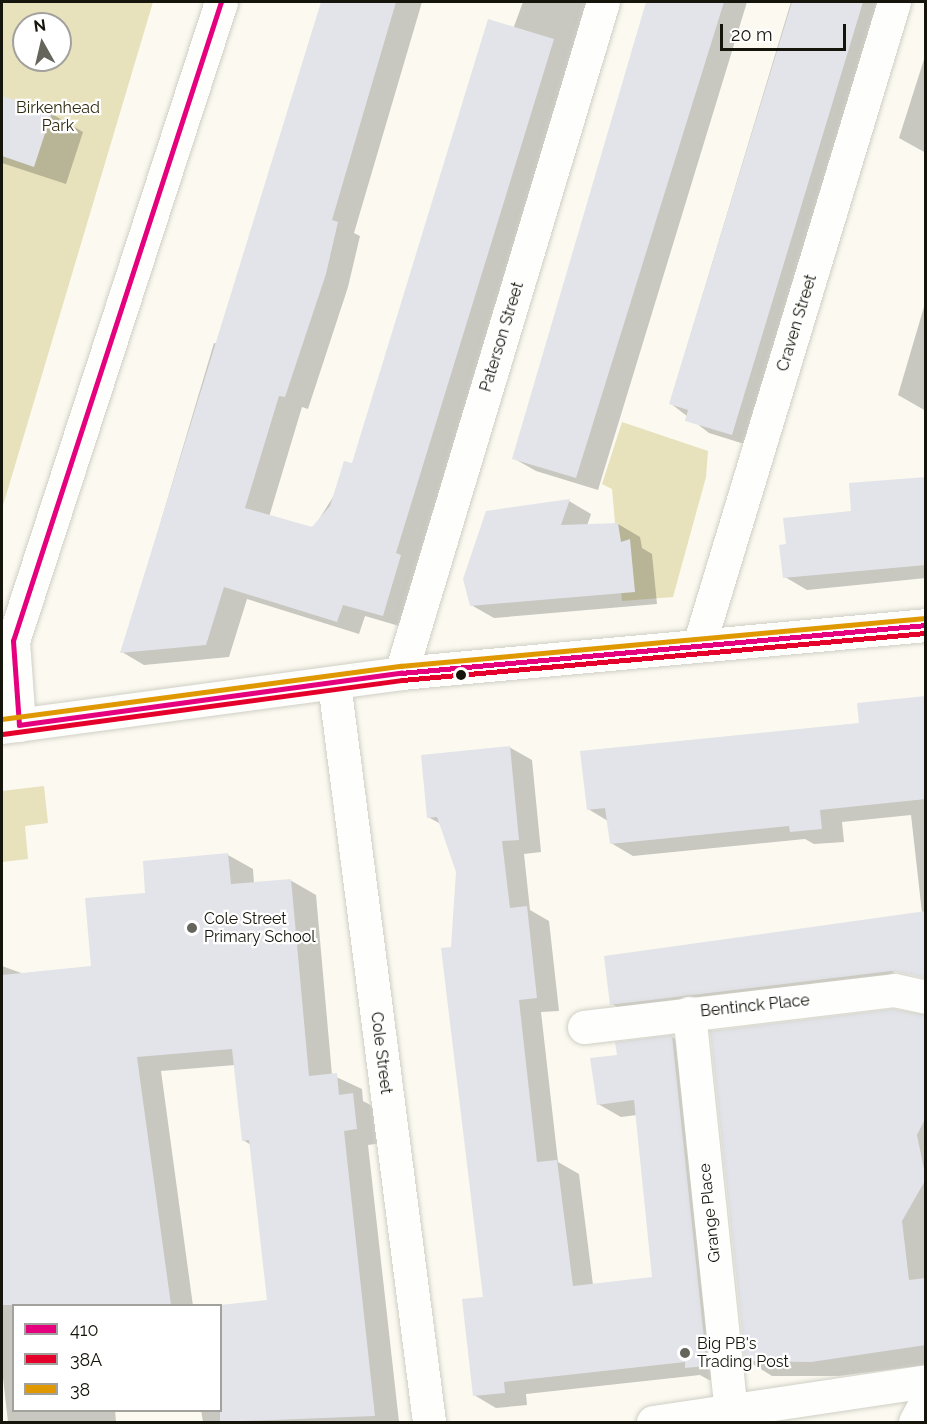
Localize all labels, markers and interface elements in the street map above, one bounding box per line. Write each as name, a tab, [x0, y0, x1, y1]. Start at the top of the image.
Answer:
north arrow	[12, 12, 72, 72]
scale bar	[723, 12, 849, 50]
text: N	[32, 15, 47, 36]
text: 20 m	[731, 24, 773, 45]
park label: Birkenhead Park	[16, 98, 100, 136]
street label: Craven Street	[773, 272, 821, 374]
street label: Paterson Street	[476, 280, 528, 394]
unlabelled marker	[455, 669, 467, 681]
place label: Cole Street Primary School	[204, 909, 316, 947]
marker: Cole Street Primary School	[185, 921, 199, 935]
street label: Bentinck Place	[699, 991, 811, 1021]
street label: Cole Street	[366, 1011, 396, 1095]
street label: Grange Place	[695, 1162, 725, 1264]
legend	[12, 1304, 222, 1412]
text: 410	[70, 1319, 99, 1340]
place label: Big PB's Trading Post	[697, 1334, 789, 1372]
marker: Big PB's Trading Post	[678, 1346, 692, 1360]
text: 38A	[70, 1349, 102, 1370]
text: 38	[70, 1379, 90, 1400]

